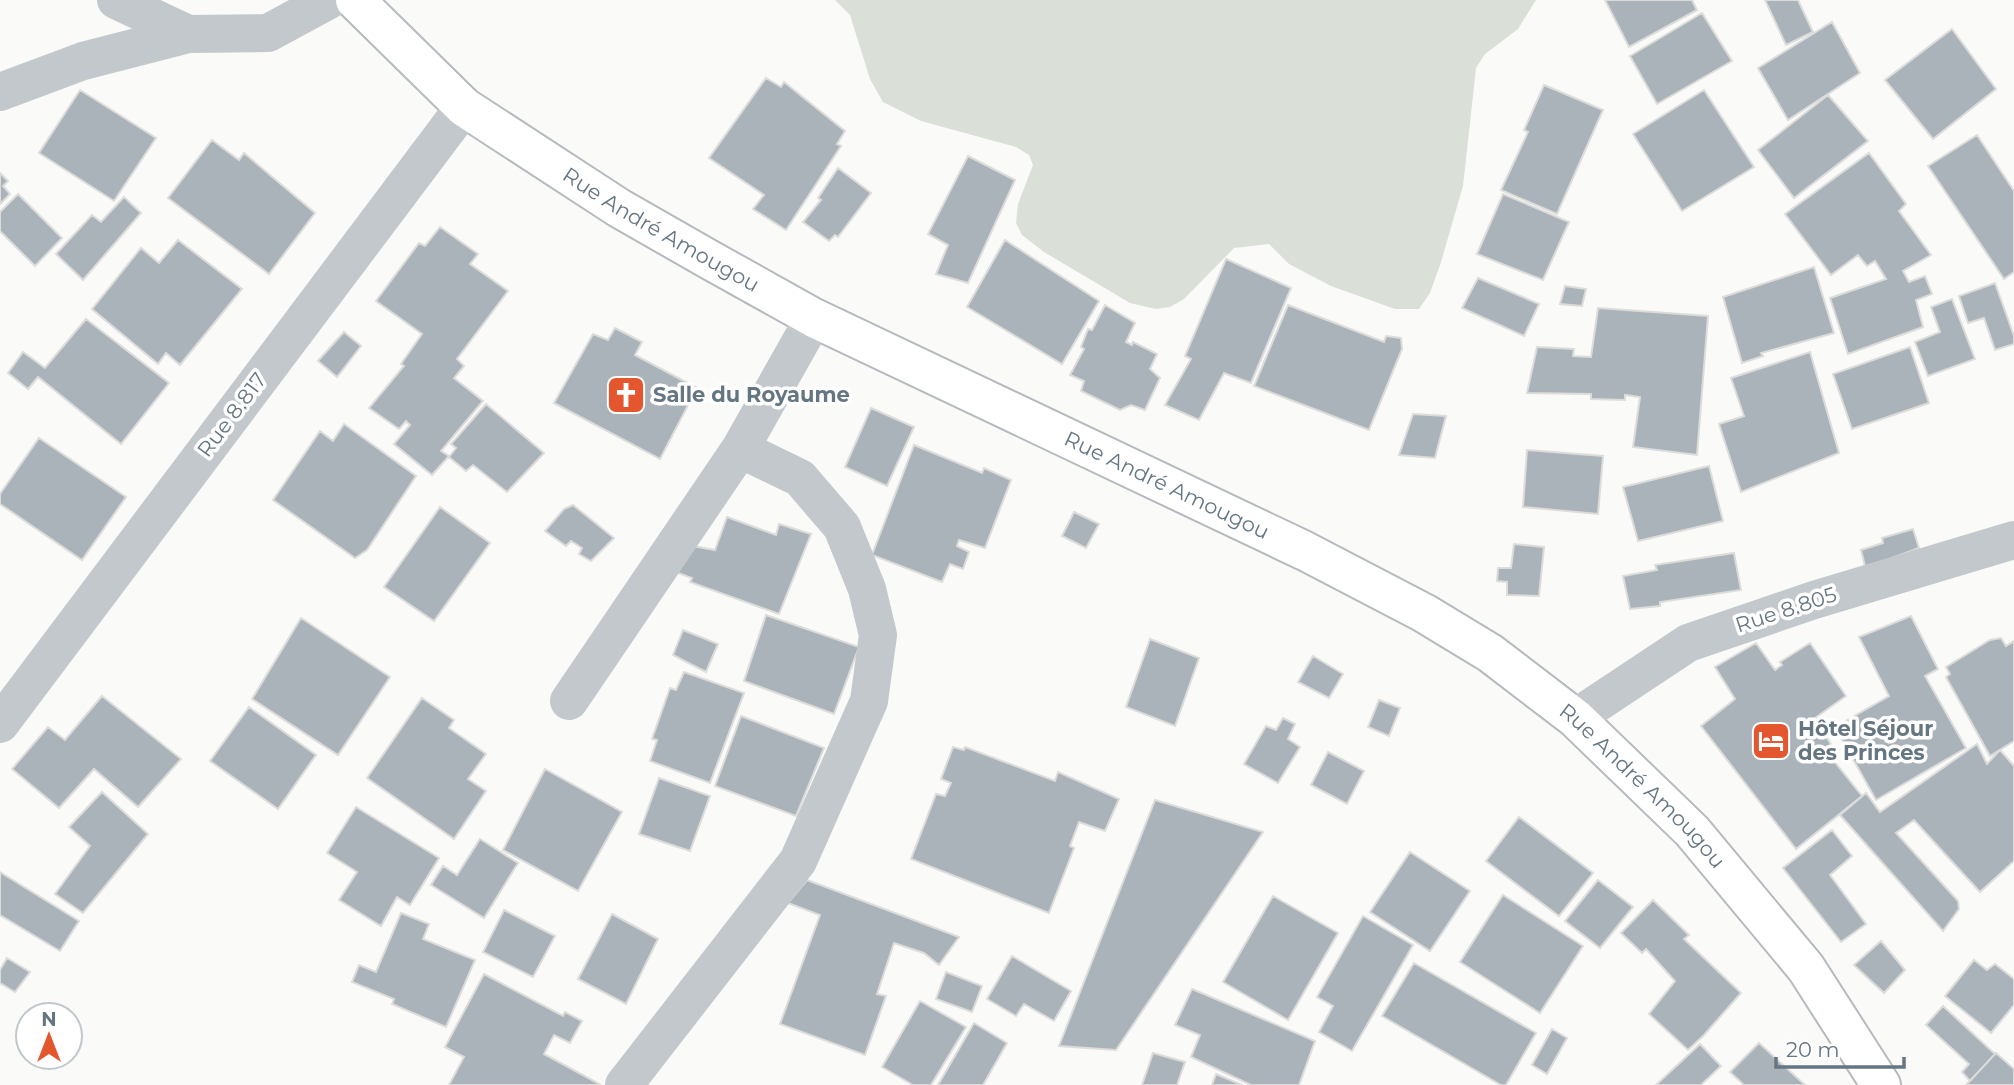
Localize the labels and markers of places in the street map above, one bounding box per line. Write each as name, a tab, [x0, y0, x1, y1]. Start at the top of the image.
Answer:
church icon: Salle du Royaume	[605, 374, 647, 416]
place label: Salle du Royaume	[653, 382, 850, 407]
place label: Hôtel Séjour des Princes	[1798, 716, 1933, 765]
hotel icon: Hôtel Séjour des Princes	[1750, 720, 1792, 762]

